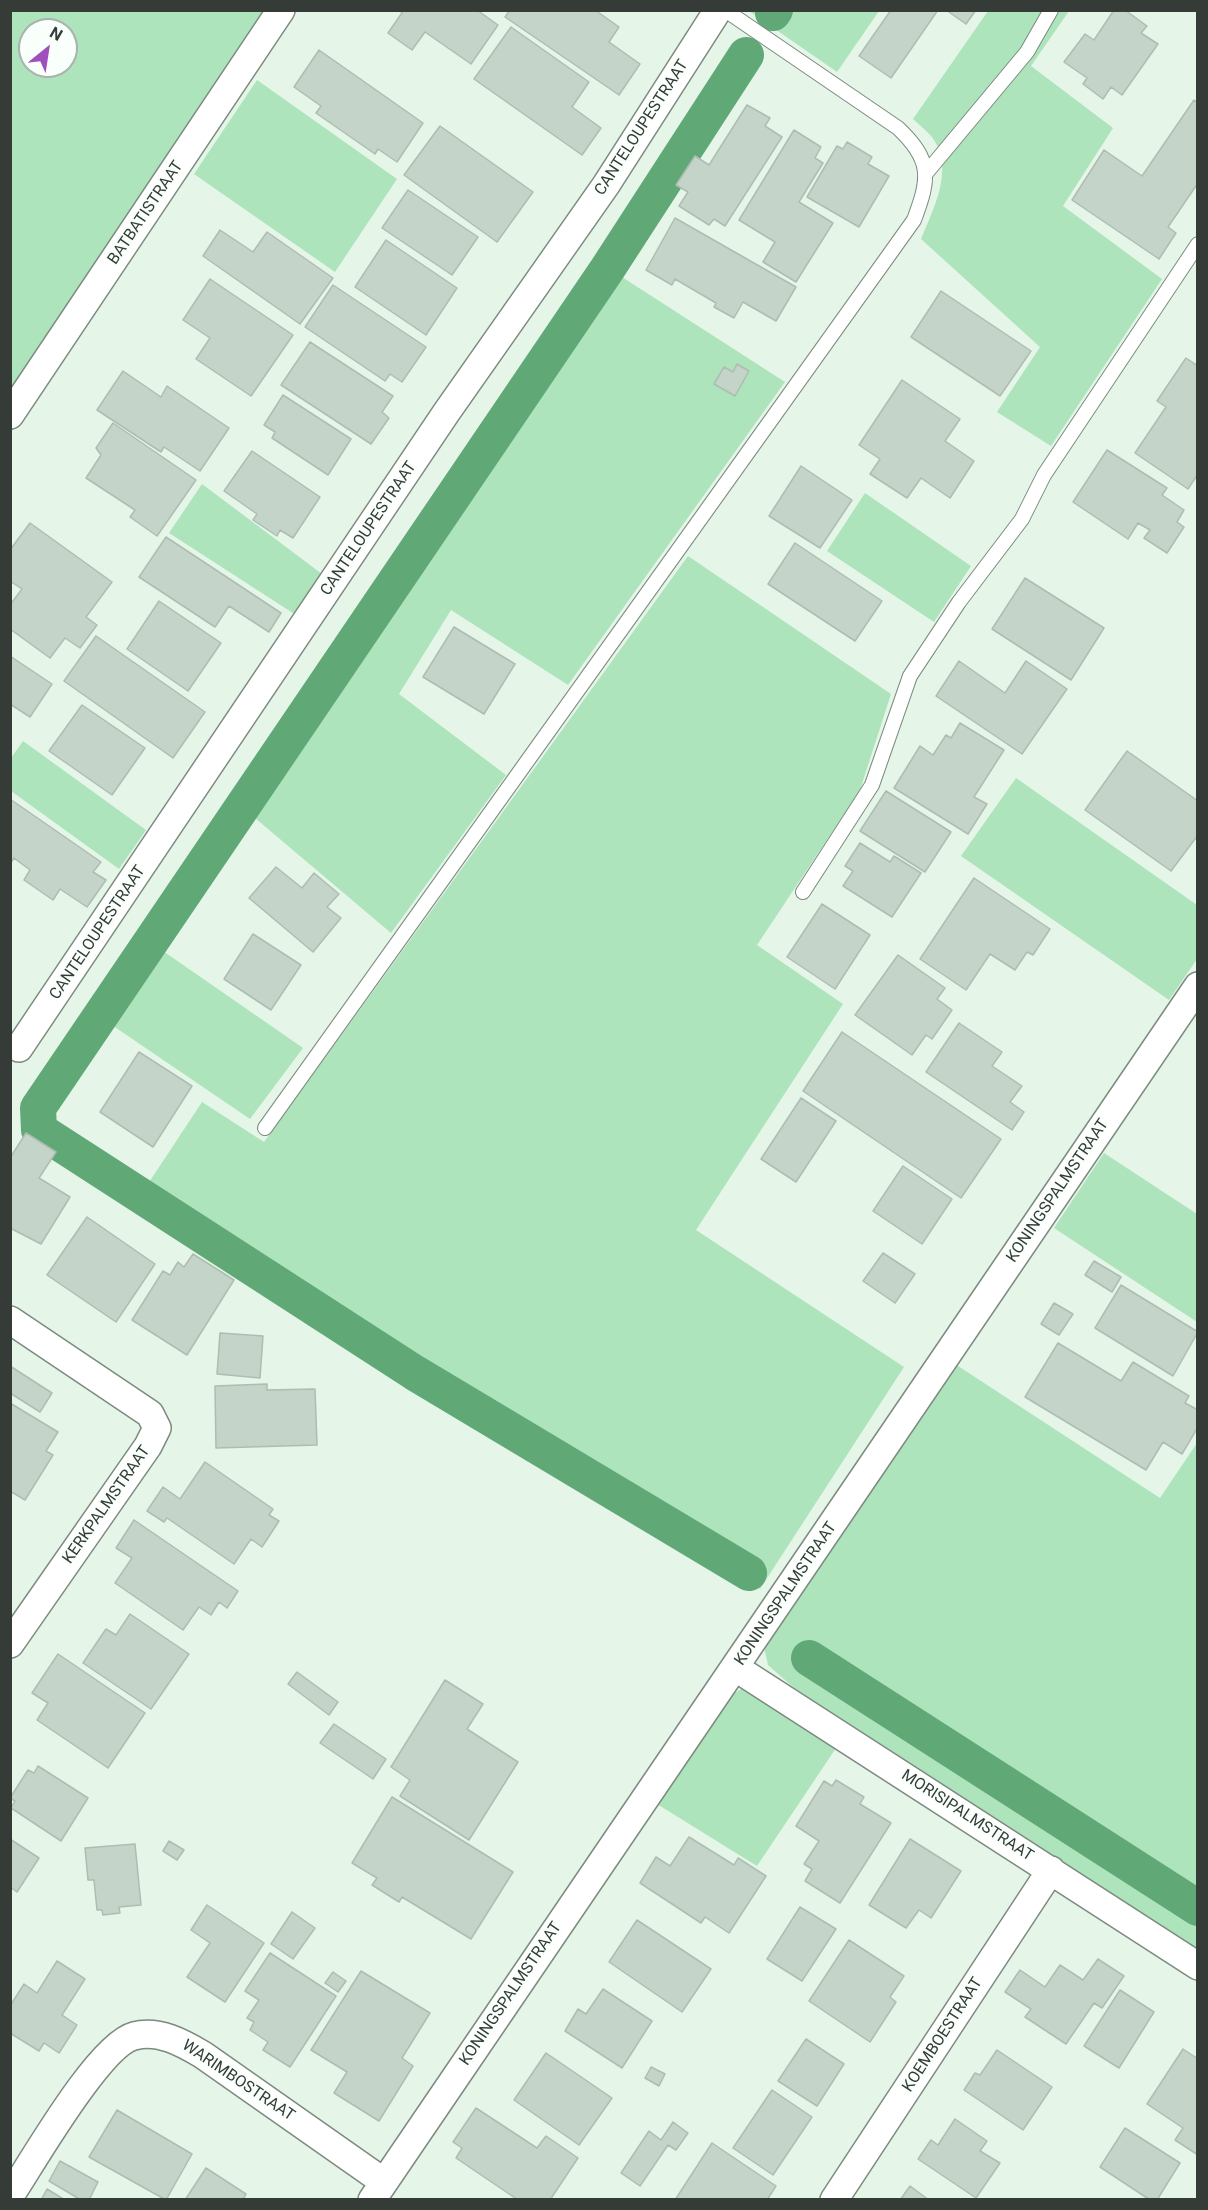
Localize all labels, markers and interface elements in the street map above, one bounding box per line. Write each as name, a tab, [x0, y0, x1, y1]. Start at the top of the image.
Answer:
north arrow	[18, 18, 78, 78]
text: N	[47, 23, 66, 45]
street label: CANTELOUPESTRAAT	[591, 57, 693, 199]
street label: BATBATISTRAAT	[104, 158, 188, 268]
street label: CANTELOUPESTRAAT	[317, 458, 421, 600]
street label: CANTELOUPESTRAAT	[46, 862, 150, 1004]
street label: KONINGSPALMSTRAAT	[1003, 1116, 1113, 1266]
street label: KERKPALMSTRAAT	[59, 1442, 155, 1568]
street label: KONINGSPALMSTRAAT	[731, 1519, 841, 1669]
street label: MORISIPALMSTRAAT	[897, 1766, 1037, 1866]
street label: KONINGSPALMSTRAAT	[456, 1919, 566, 2069]
street label: KOEMBOESTRAAT	[899, 1974, 987, 2096]
street label: WARIMBOSTRAAT	[178, 2036, 298, 2126]

